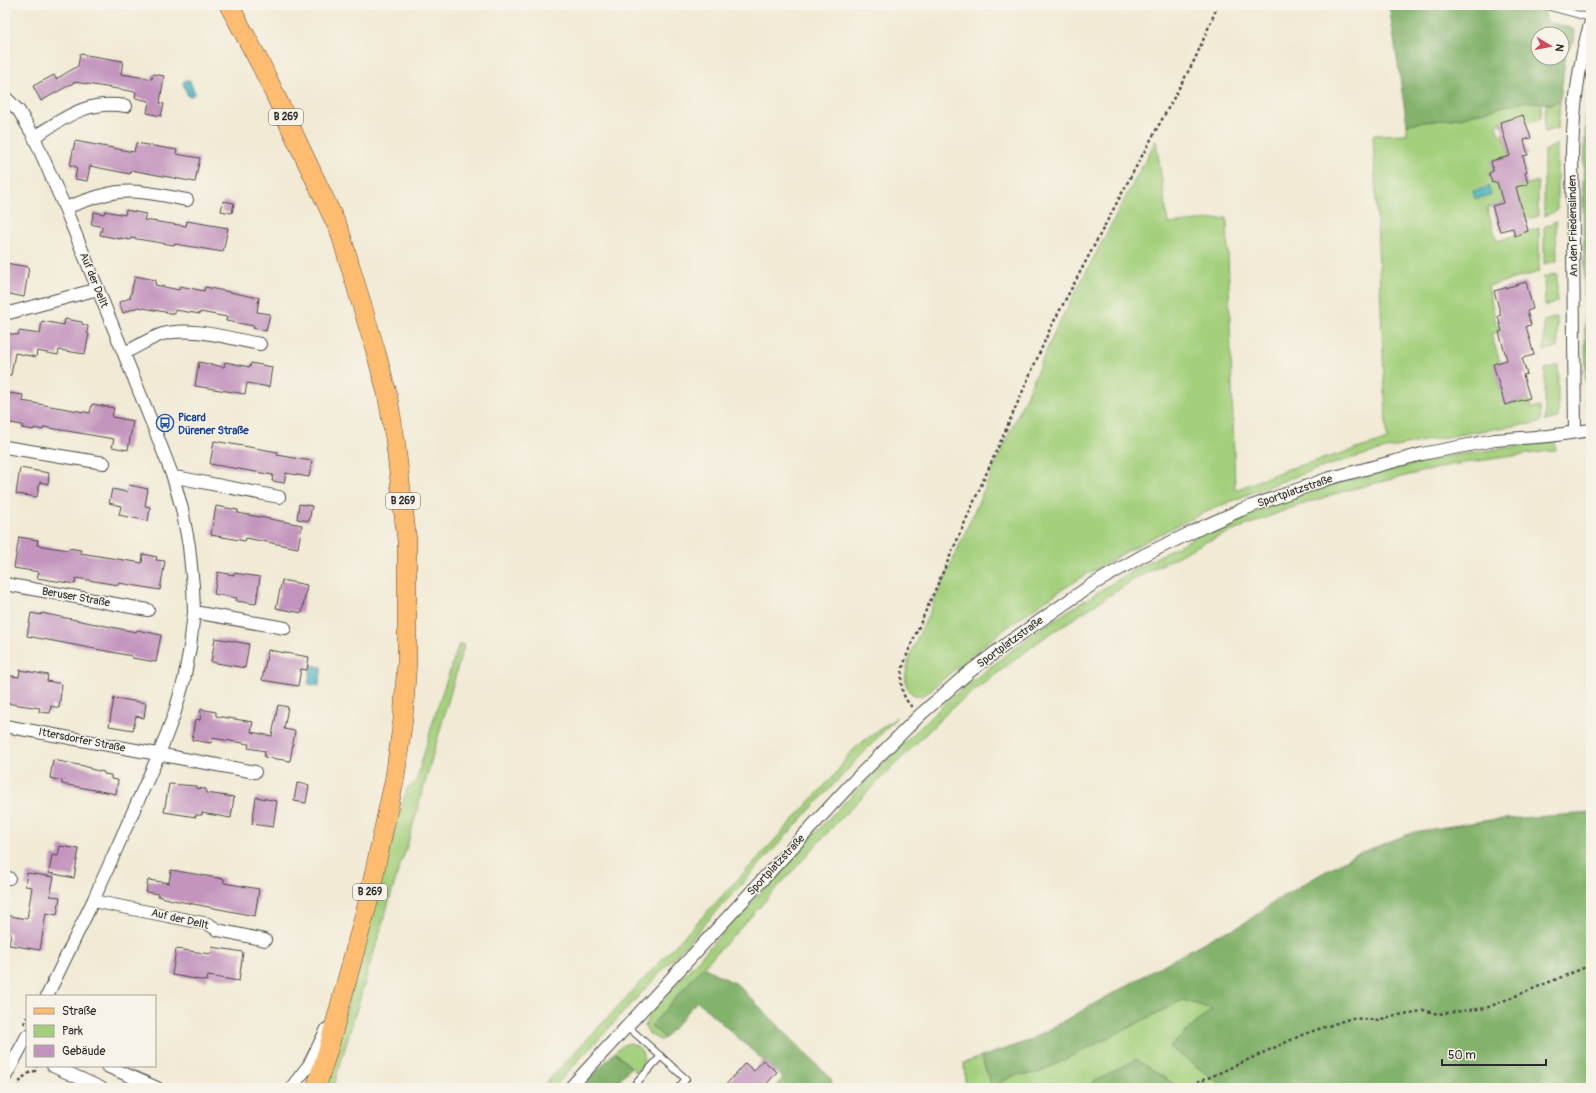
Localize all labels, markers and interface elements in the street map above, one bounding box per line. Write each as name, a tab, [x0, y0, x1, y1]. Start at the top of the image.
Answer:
north arrow	[1530, 26, 1570, 66]
text: N	[1552, 43, 1566, 53]
road number: B 269	[269, 109, 303, 125]
street label: An den Friedenslinden	[1566, 175, 1580, 277]
street label: Auf der Dellt	[77, 251, 111, 310]
place label: Picard Dürener Straße	[178, 411, 249, 437]
bus stop icon: Picard Dürener Straße	[155, 413, 175, 433]
street label: Sportplatzstraße	[1256, 472, 1335, 510]
road number: B 269	[386, 493, 420, 509]
street label: Beruser Straße	[41, 585, 112, 609]
street label: Sportplatzstraße	[974, 613, 1046, 670]
street label: Ittersdorfer Straße	[38, 725, 127, 755]
street label: Sportplatzstraße	[744, 831, 808, 898]
road number: B 269	[353, 884, 387, 900]
street label: Auf der Dellt	[150, 906, 210, 932]
legend	[26, 995, 156, 1067]
text: Straße	[62, 1004, 96, 1019]
text: Park	[62, 1024, 83, 1039]
scale bar	[1442, 1041, 1546, 1067]
text: Gebäude	[62, 1044, 106, 1059]
text: 50 m	[1448, 1048, 1476, 1063]

